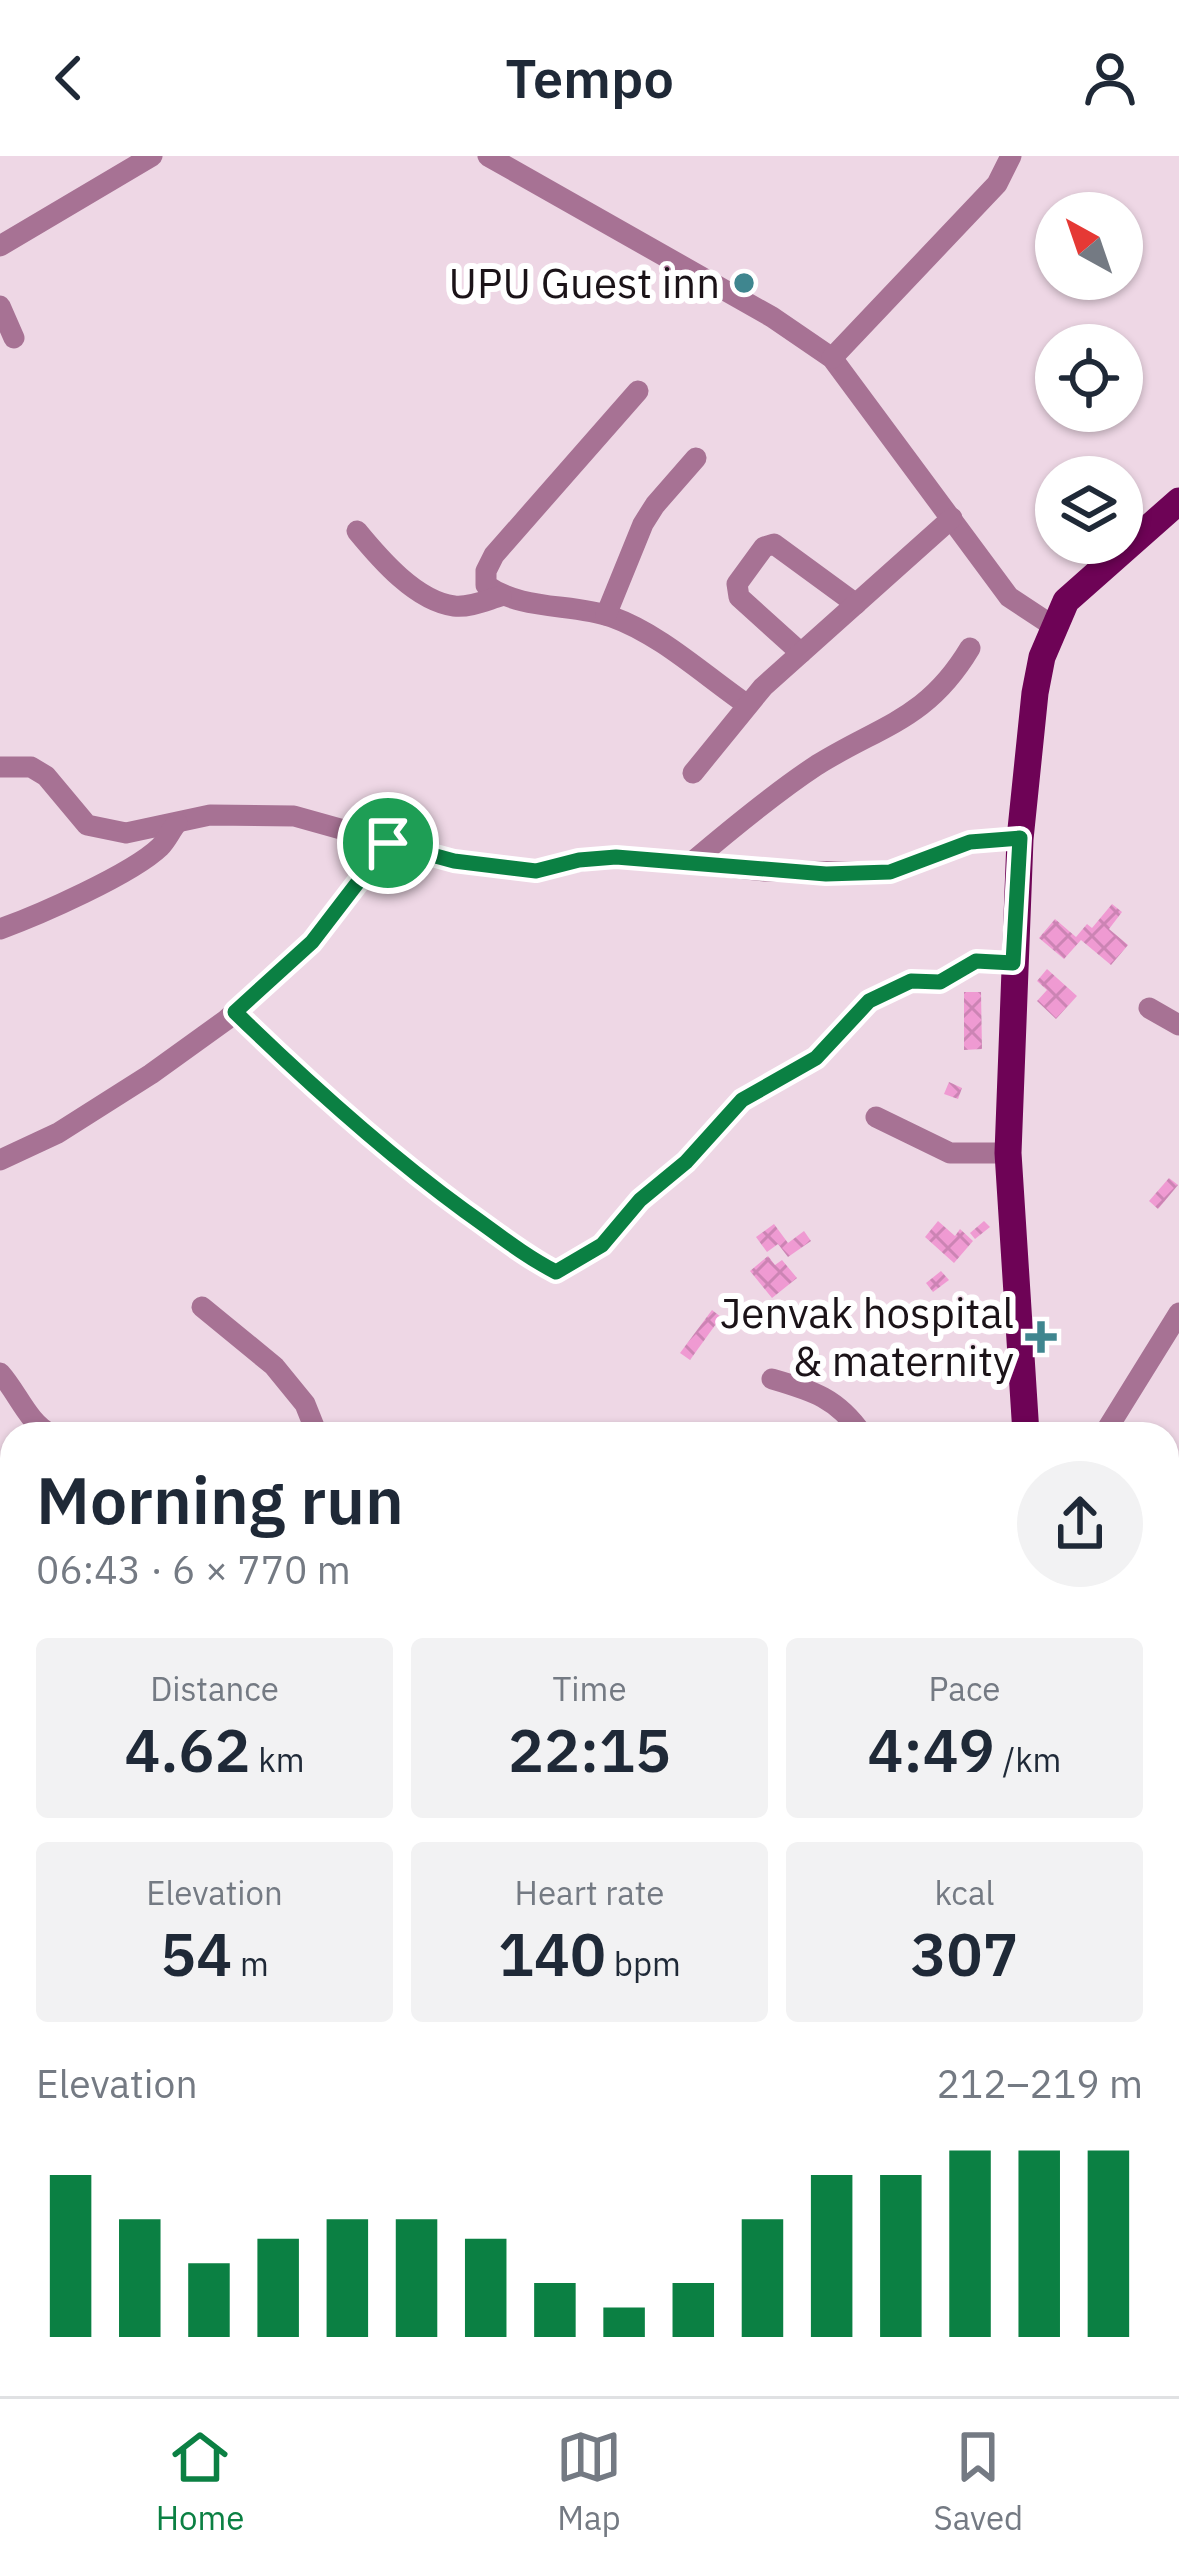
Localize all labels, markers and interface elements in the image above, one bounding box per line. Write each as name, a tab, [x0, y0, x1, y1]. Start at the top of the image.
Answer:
text: Tempo	[505, 43, 674, 113]
icon: back	[36, 45, 102, 111]
icon: person	[1077, 45, 1143, 111]
north arrow	[1035, 192, 1143, 300]
map controls	[1035, 192, 1143, 564]
place label: UPU Guest inn	[449, 255, 720, 310]
marker: UPU Guest inn	[731, 270, 757, 296]
button: locate	[1035, 324, 1143, 432]
button: layers	[1035, 456, 1143, 564]
pin	[337, 792, 439, 894]
icon: arrive	[355, 810, 421, 876]
place label: Jenvak hospital & maternity	[720, 1285, 1014, 1388]
marker: Jenvak hospital & maternity	[1025, 1321, 1057, 1353]
text: Morning run	[36, 1456, 404, 1542]
button: share	[1017, 1461, 1143, 1587]
text: 06:43 · 6 × 770 m	[36, 1544, 351, 1595]
text: Distance	[150, 1667, 279, 1710]
text: Time	[552, 1667, 627, 1710]
text: Pace	[929, 1667, 1000, 1710]
text: 4.62	[125, 1710, 250, 1789]
text: 22:15	[508, 1710, 671, 1789]
text: 4:49	[868, 1710, 995, 1789]
text: km	[250, 1738, 304, 1781]
text: /km	[995, 1738, 1061, 1781]
text: Elevation	[146, 1871, 283, 1914]
text: Heart rate	[515, 1871, 664, 1914]
text: kcal	[934, 1871, 995, 1914]
text: 54	[160, 1914, 232, 1993]
text: 140	[498, 1914, 606, 1993]
text: 307	[911, 1914, 1019, 1993]
text: m	[232, 1942, 269, 1985]
text: bpm	[606, 1942, 681, 1985]
text: Elevation	[36, 2058, 198, 2109]
text: 212–219 m	[936, 2058, 1143, 2109]
tab: Home	[156, 2424, 244, 2539]
tab: Map	[556, 2424, 622, 2539]
tab: Saved	[933, 2424, 1023, 2539]

